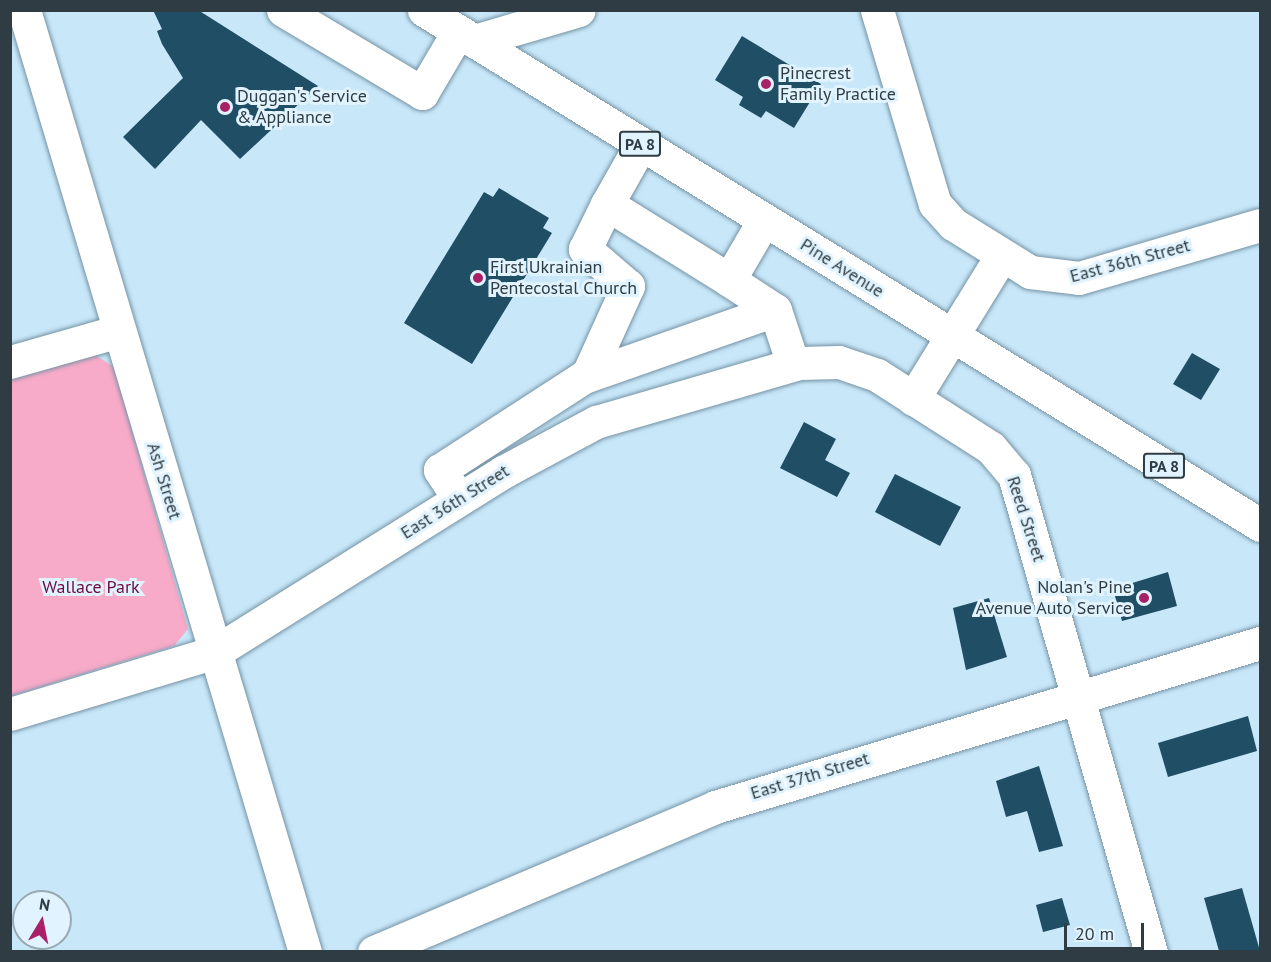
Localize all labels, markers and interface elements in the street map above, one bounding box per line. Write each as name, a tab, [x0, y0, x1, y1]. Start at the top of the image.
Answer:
place label: Pinecrest Family Practice	[780, 63, 896, 106]
marker: Pinecrest Family Practice	[757, 75, 775, 93]
place label: Duggan's Service & Appliance	[237, 86, 367, 128]
marker: Duggan's Service & Appliance	[218, 100, 232, 114]
road number: PA 8	[618, 131, 662, 157]
street label: Pine Avenue	[796, 234, 888, 302]
street label: East 36th Street	[1068, 235, 1192, 287]
place label: First Ukrainian Pentecostal Church	[490, 257, 637, 300]
marker: First Ukrainian Pentecostal Church	[471, 271, 485, 285]
street label: Ash Street	[142, 440, 186, 522]
road number: PA 8	[1142, 453, 1186, 479]
street label: East 36th Street	[397, 460, 513, 544]
street label: Reed Street	[1002, 474, 1050, 564]
park label: Wallace Park	[42, 576, 140, 598]
place label: Nolan's Pine Avenue Auto Service	[975, 577, 1132, 620]
marker: Nolan's Pine Avenue Auto Service	[1137, 591, 1151, 605]
street label: East 37th Street	[748, 748, 872, 804]
north arrow	[12, 890, 72, 950]
text: N	[38, 893, 52, 915]
scale bar	[1067, 911, 1146, 949]
text: 20 m	[1075, 922, 1114, 945]

